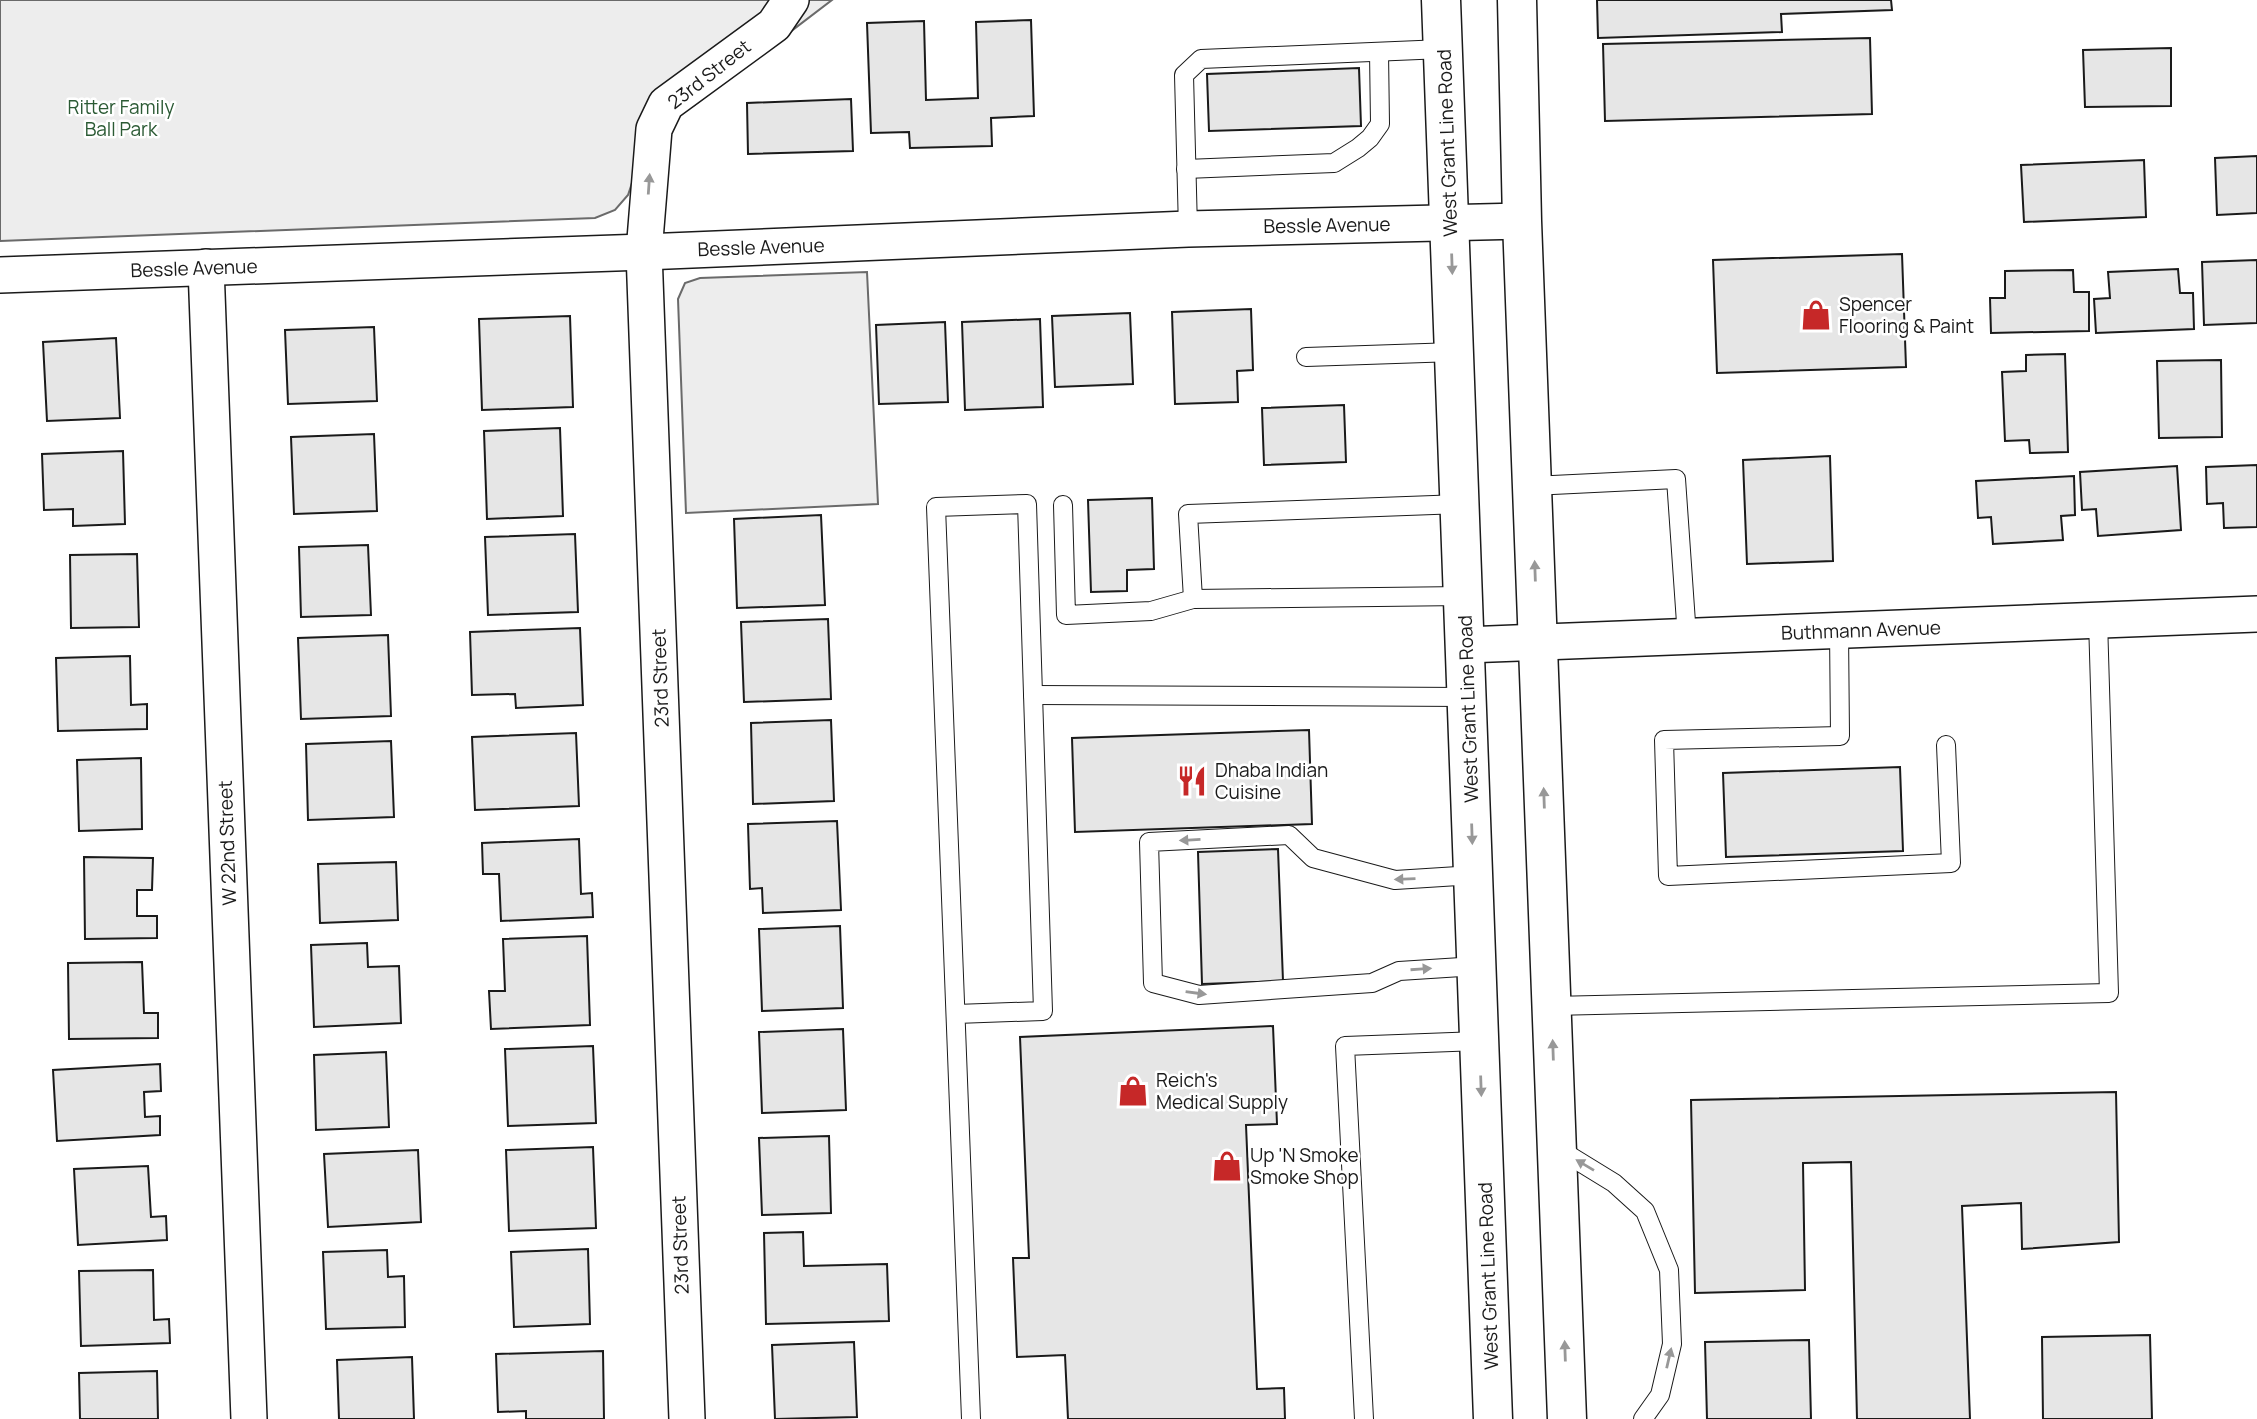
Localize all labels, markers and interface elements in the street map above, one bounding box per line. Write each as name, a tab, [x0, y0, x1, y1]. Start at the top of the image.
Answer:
street label: 23rd Street	[662, 33, 756, 115]
street label: West Grant Line Road	[1431, 49, 1463, 237]
park label: Ritter Family Ball Park	[67, 94, 175, 142]
one-way arrow	[644, 173, 655, 195]
street label: Bessle Avenue	[1263, 211, 1391, 239]
street label: Bessle Avenue	[697, 232, 825, 262]
street label: Bessle Avenue	[130, 253, 258, 283]
one-way arrow	[1446, 253, 1458, 275]
place label: Spencer Flooring & Paint	[1839, 291, 1974, 339]
shop icon: Spencer Flooring & Paint	[1799, 298, 1833, 332]
one-way arrow	[1530, 560, 1541, 582]
street label: Buthmann Avenue	[1781, 614, 1941, 646]
street label: West Grant Line Road	[1452, 615, 1484, 803]
street label: 23rd Street	[645, 628, 675, 728]
place label: Dhaba Indian Cuisine	[1215, 757, 1328, 805]
restaurant icon: Dhaba Indian Cuisine	[1175, 764, 1209, 798]
street label: W 22nd Street	[212, 780, 242, 906]
one-way arrow	[1538, 787, 1550, 809]
one-way arrow	[1467, 823, 1478, 845]
one-way arrow	[1179, 834, 1201, 845]
one-way arrow	[1394, 873, 1416, 884]
one-way arrow	[1410, 964, 1432, 975]
one-way arrow	[1185, 987, 1207, 998]
one-way arrow	[1548, 1039, 1559, 1061]
place label: Reich's Medical Supply	[1156, 1067, 1288, 1115]
shop icon: Reich's Medical Supply	[1116, 1074, 1150, 1108]
one-way arrow	[1475, 1075, 1486, 1097]
place label: Up 'N Smoke Smoke Shop	[1250, 1142, 1359, 1190]
shop icon: Up 'N Smoke Smoke Shop	[1210, 1149, 1244, 1183]
one-way arrow	[1576, 1159, 1595, 1172]
street label: West Grant Line Road	[1472, 1182, 1504, 1370]
street label: 23rd Street	[665, 1195, 695, 1295]
one-way arrow	[1559, 1340, 1570, 1362]
one-way arrow	[1664, 1346, 1675, 1368]

